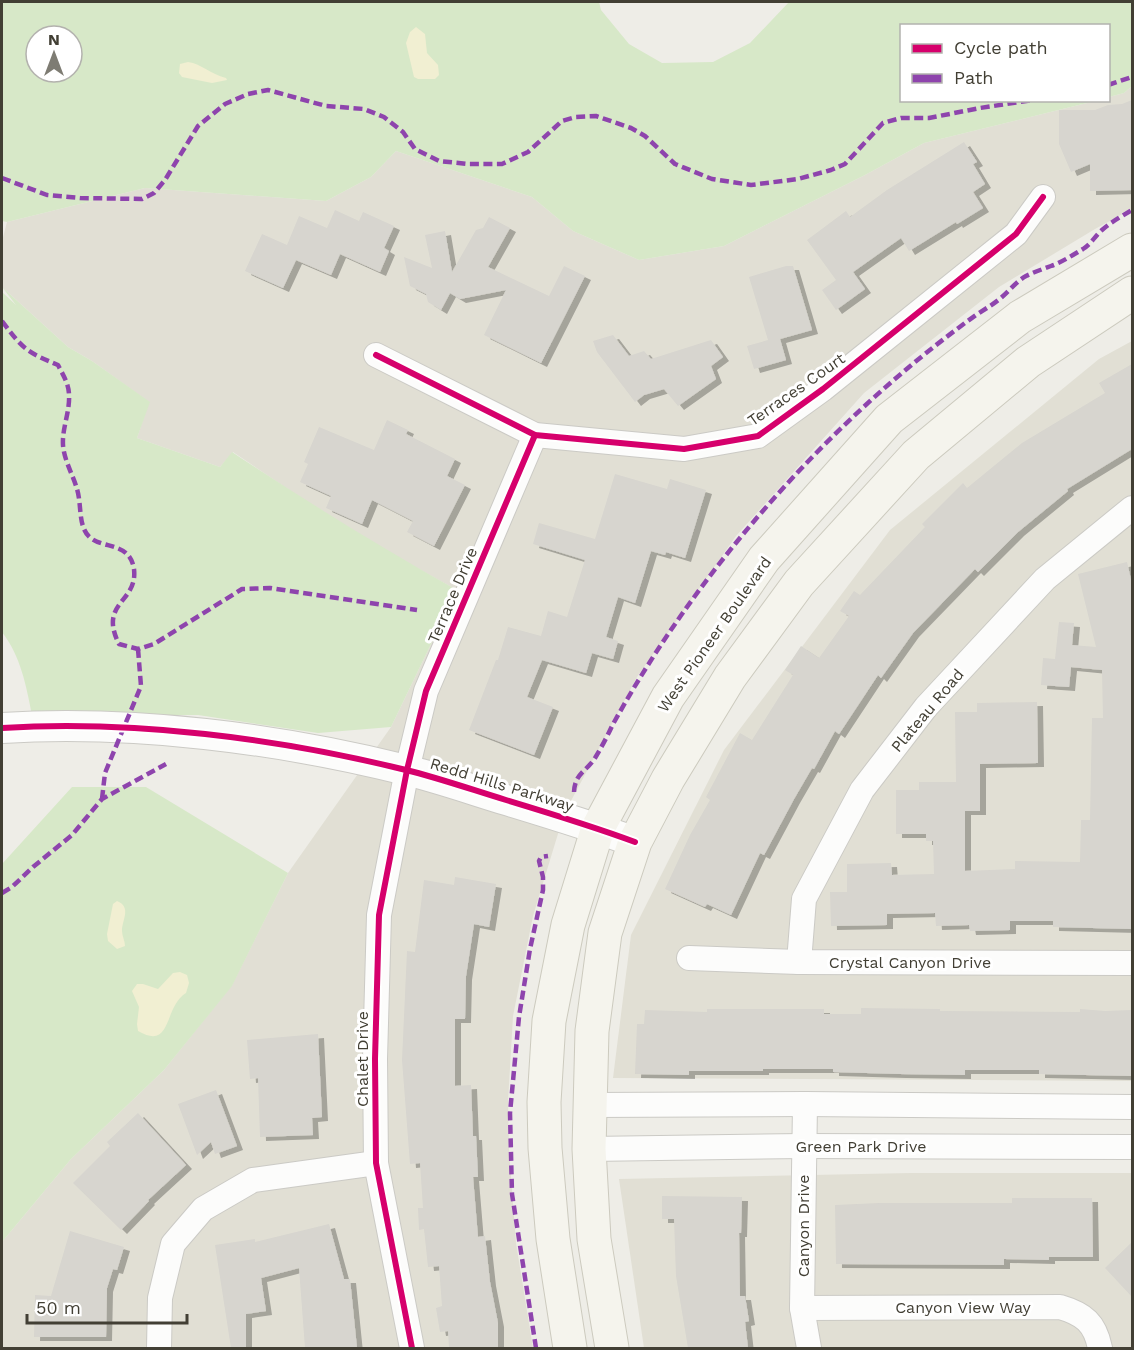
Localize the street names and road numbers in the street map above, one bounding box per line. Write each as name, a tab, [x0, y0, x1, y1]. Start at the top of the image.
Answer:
street label: Terraces Court	[744, 349, 849, 430]
street label: Terrace Drive	[424, 544, 481, 646]
street label: West Pioneer Boulevard	[653, 553, 775, 716]
street label: Plateau Road	[887, 665, 968, 756]
street label: Redd Hills Parkway	[428, 754, 577, 816]
street label: Crystal Canyon Drive	[829, 953, 991, 972]
street label: Chalet Drive	[353, 1011, 372, 1107]
street label: Green Park Drive	[796, 1137, 927, 1156]
street label: Canyon Drive	[794, 1175, 813, 1277]
street label: Canyon View Way	[895, 1298, 1032, 1317]

